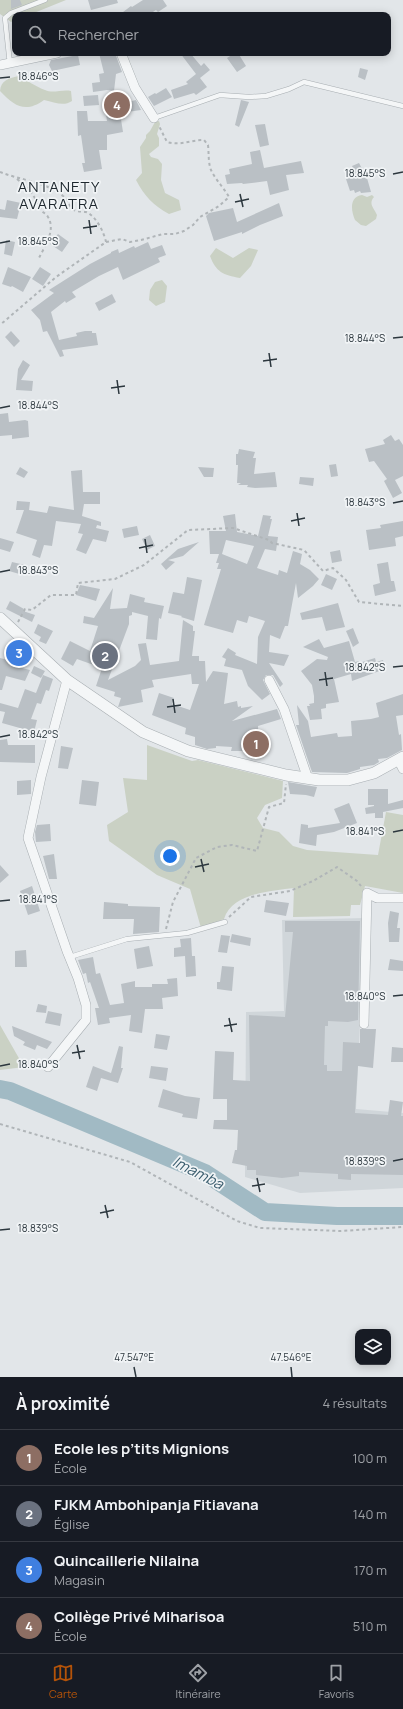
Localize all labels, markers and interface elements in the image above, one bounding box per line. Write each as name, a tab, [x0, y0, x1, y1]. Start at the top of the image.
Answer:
search box	[12, 12, 391, 56]
icon: search	[26, 23, 48, 45]
text: Rechercher	[58, 24, 139, 45]
text: 18.846°S	[18, 69, 58, 83]
pin: 4	[104, 90, 130, 120]
text: 18.845°S	[345, 166, 385, 180]
district label: ANTANETY AVARATRA	[18, 176, 100, 214]
text: 18.845°S	[18, 234, 58, 248]
text: 18.844°S	[345, 331, 385, 345]
text: 18.844°S	[18, 398, 58, 412]
text: 18.843°S	[345, 495, 385, 509]
text: 18.843°S	[18, 563, 58, 577]
pin: 3	[6, 638, 32, 668]
pin: 2	[92, 641, 118, 671]
text: 18.842°S	[345, 660, 385, 674]
text: 18.842°S	[18, 727, 58, 741]
pin: 1	[243, 729, 269, 759]
text: 18.841°S	[346, 824, 384, 838]
your location	[160, 846, 180, 866]
text: 18.841°S	[19, 892, 57, 906]
text: 18.840°S	[345, 989, 385, 1003]
text: 18.840°S	[18, 1057, 58, 1071]
water label: Imamba	[169, 1151, 228, 1195]
text: 18.839°S	[345, 1154, 385, 1168]
text: 18.839°S	[18, 1221, 58, 1235]
map controls	[355, 1329, 391, 1365]
button: layers	[355, 1329, 391, 1365]
text: 47.547°E	[114, 1350, 154, 1364]
text: 47.546°E	[271, 1350, 312, 1364]
text: À proximité	[16, 1392, 110, 1415]
text: 4 résultats	[322, 1394, 387, 1412]
text: Ecole les p’tits Mignions	[54, 1438, 229, 1459]
text: 1	[26, 1449, 32, 1467]
text: 100 m	[352, 1449, 387, 1467]
text: École	[54, 1459, 87, 1477]
text: FJKM Ambohipanja Fitiavana	[54, 1494, 259, 1515]
text: 2	[25, 1505, 33, 1523]
text: 140 m	[353, 1505, 387, 1523]
text: Église	[54, 1515, 90, 1533]
text: Quincaillerie Nilaina	[54, 1550, 199, 1571]
text: 3	[25, 1561, 33, 1579]
text: 170 m	[354, 1561, 387, 1579]
text: Magasin	[54, 1571, 105, 1589]
text: Collège Privé Miharisoa	[54, 1606, 224, 1627]
text: 4	[25, 1617, 33, 1635]
text: 510 m	[353, 1617, 387, 1635]
text: École	[54, 1627, 87, 1645]
tab: Carte	[49, 1662, 78, 1701]
tab: Itinéraire	[175, 1662, 221, 1701]
tab: Favoris	[319, 1662, 354, 1701]

